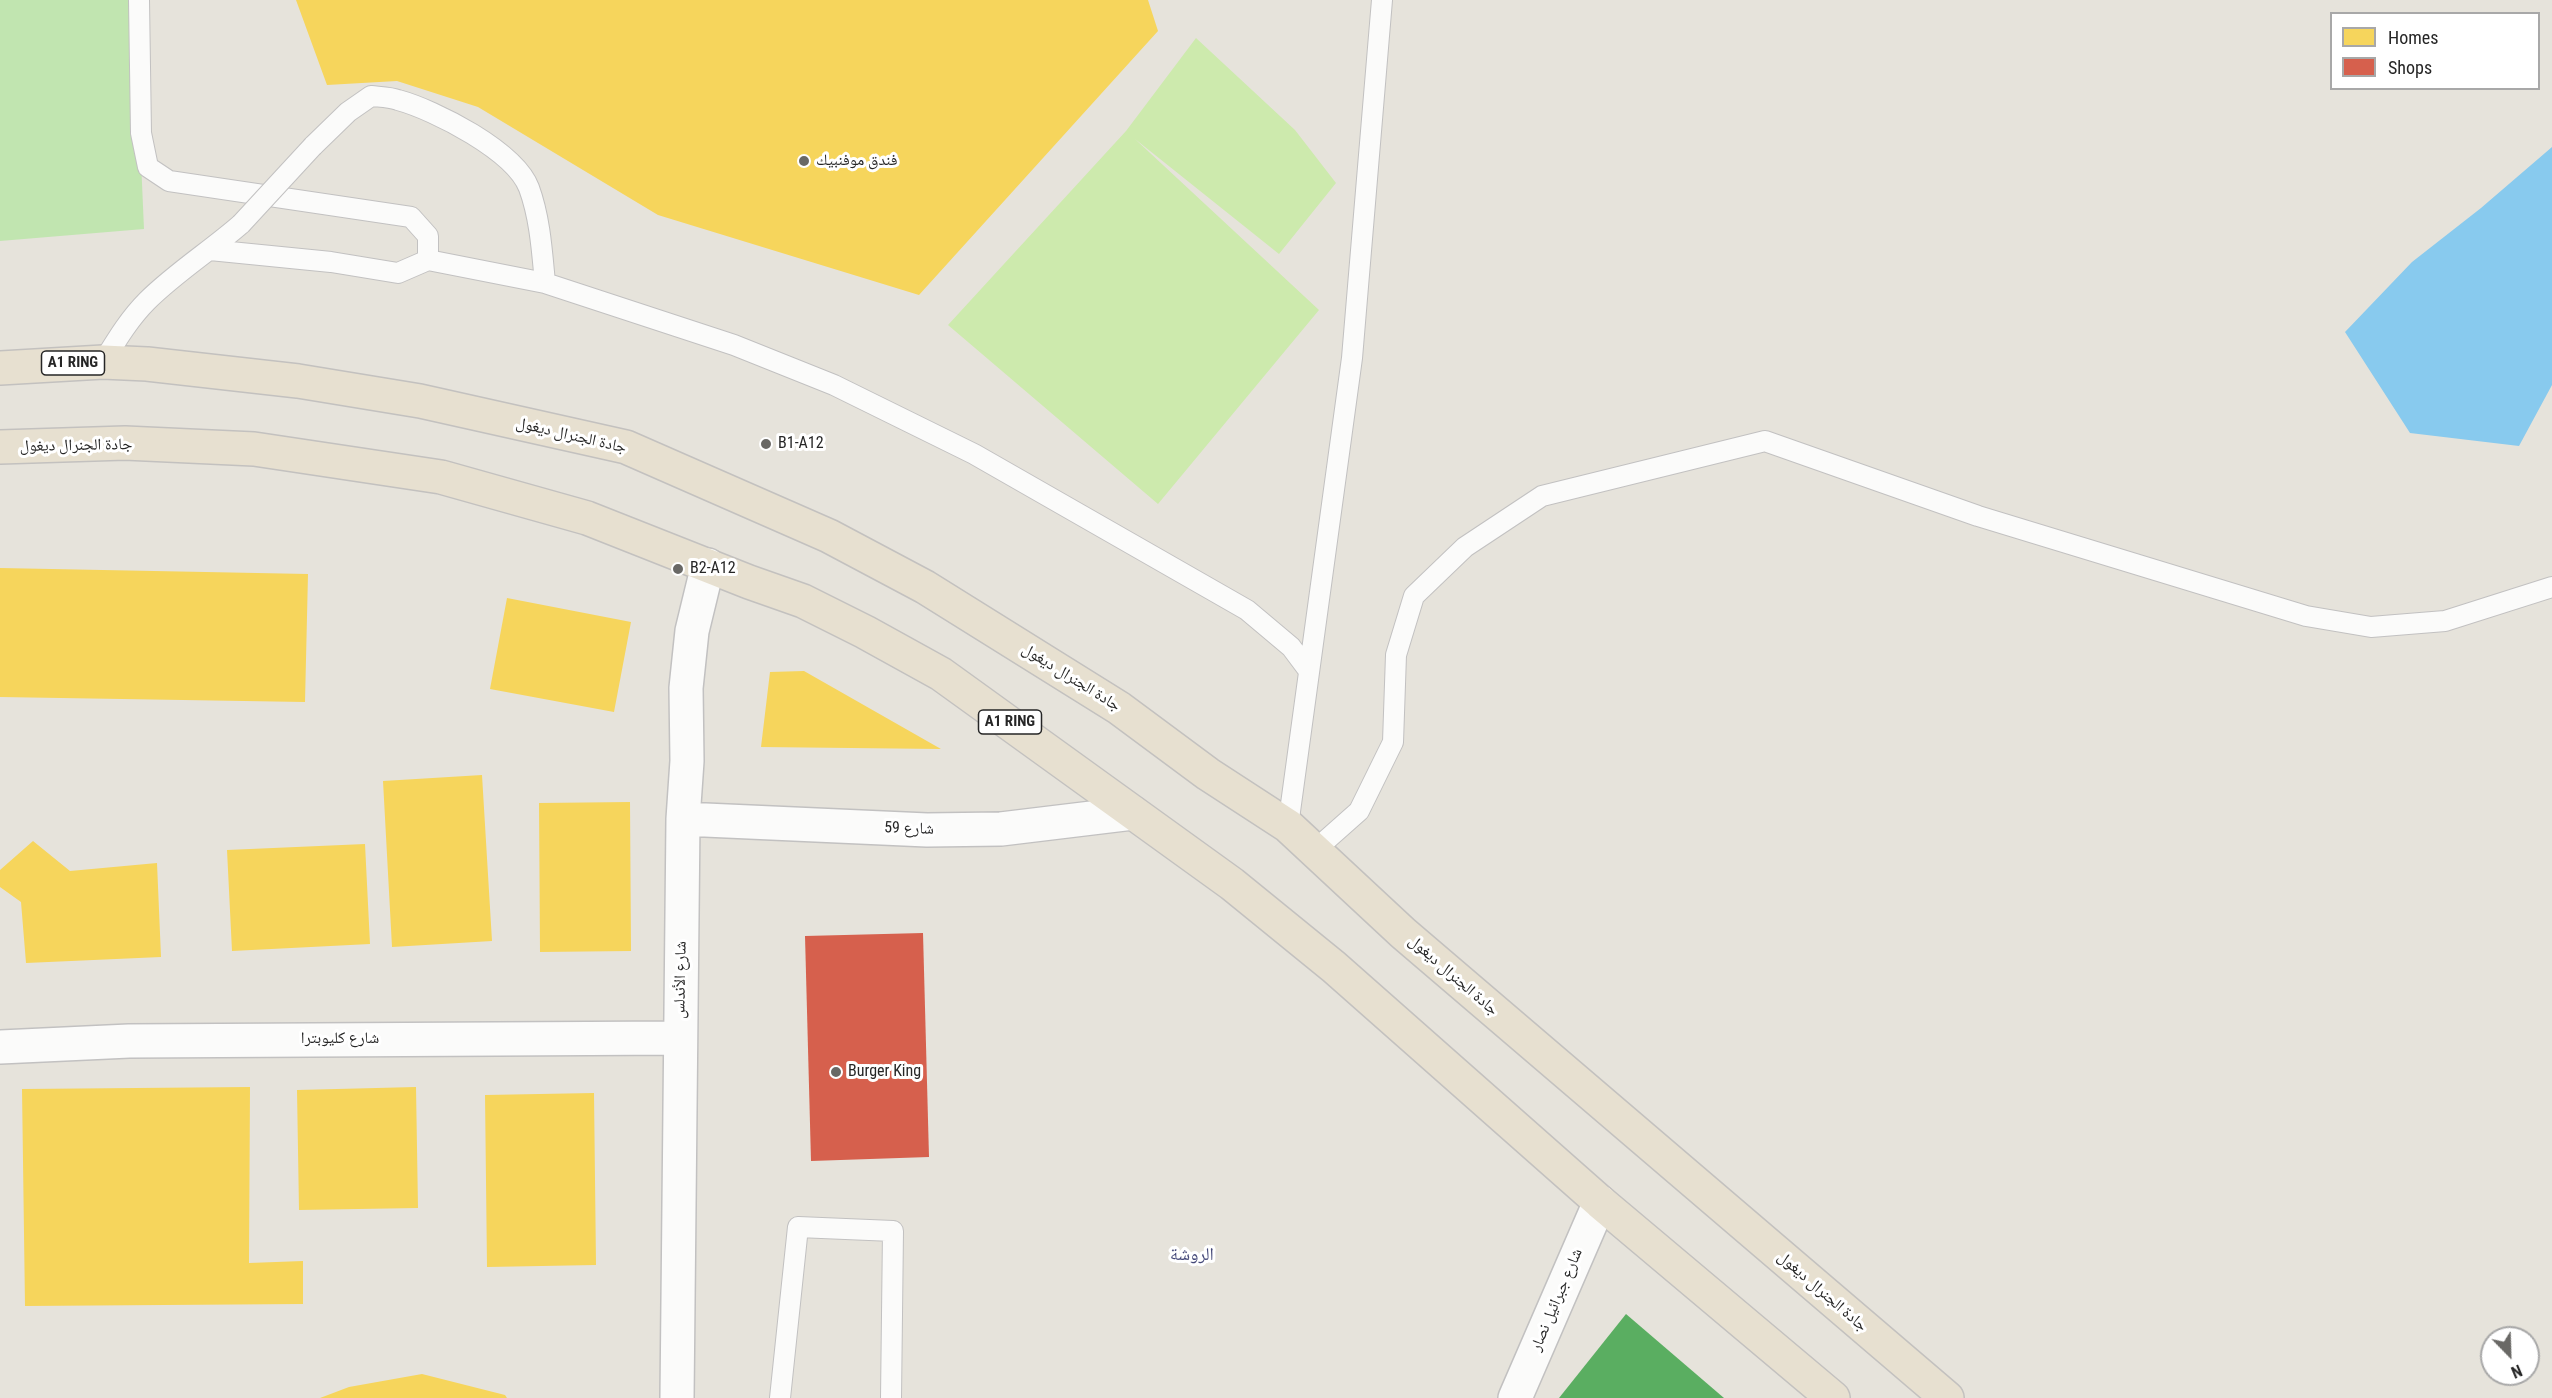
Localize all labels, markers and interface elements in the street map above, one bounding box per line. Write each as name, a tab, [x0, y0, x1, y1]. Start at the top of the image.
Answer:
legend	[2330, 12, 2540, 90]
text: Homes	[2388, 27, 2438, 48]
text: Shops	[2388, 57, 2432, 78]
place label: فندق موفنبيك	[816, 151, 897, 171]
marker: فندق موفنبيك	[797, 154, 811, 168]
road number: A1 RING	[42, 351, 104, 375]
street label: جادة الجنرال ديغول	[514, 414, 628, 458]
place label: B1-A12	[778, 434, 824, 454]
street label: جادة الجنرال ديغول	[19, 435, 133, 457]
marker: B1-A12	[759, 437, 773, 451]
place label: B2-A12	[690, 559, 736, 579]
marker: B2-A12	[671, 562, 685, 576]
street label: جادة الجنرال ديغول	[1018, 640, 1124, 716]
road number: A1 RING	[978, 710, 1042, 734]
street label: شارع 59	[884, 819, 934, 839]
street label: جادة الجنرال ديغول	[1404, 932, 1502, 1020]
street label: شارع الأندلس	[671, 941, 691, 1019]
street label: شارع كليوبترا	[301, 1029, 379, 1049]
place label: Burger King	[848, 1062, 921, 1082]
marker: Burger King	[829, 1065, 843, 1079]
district label: الروشة	[1170, 1244, 1214, 1266]
street label: شارع جبرائيل نصار	[1527, 1246, 1587, 1354]
street label: جادة الجنرال ديغول	[1773, 1248, 1871, 1336]
north arrow	[2480, 1326, 2540, 1386]
text: N	[2508, 1361, 2525, 1382]

